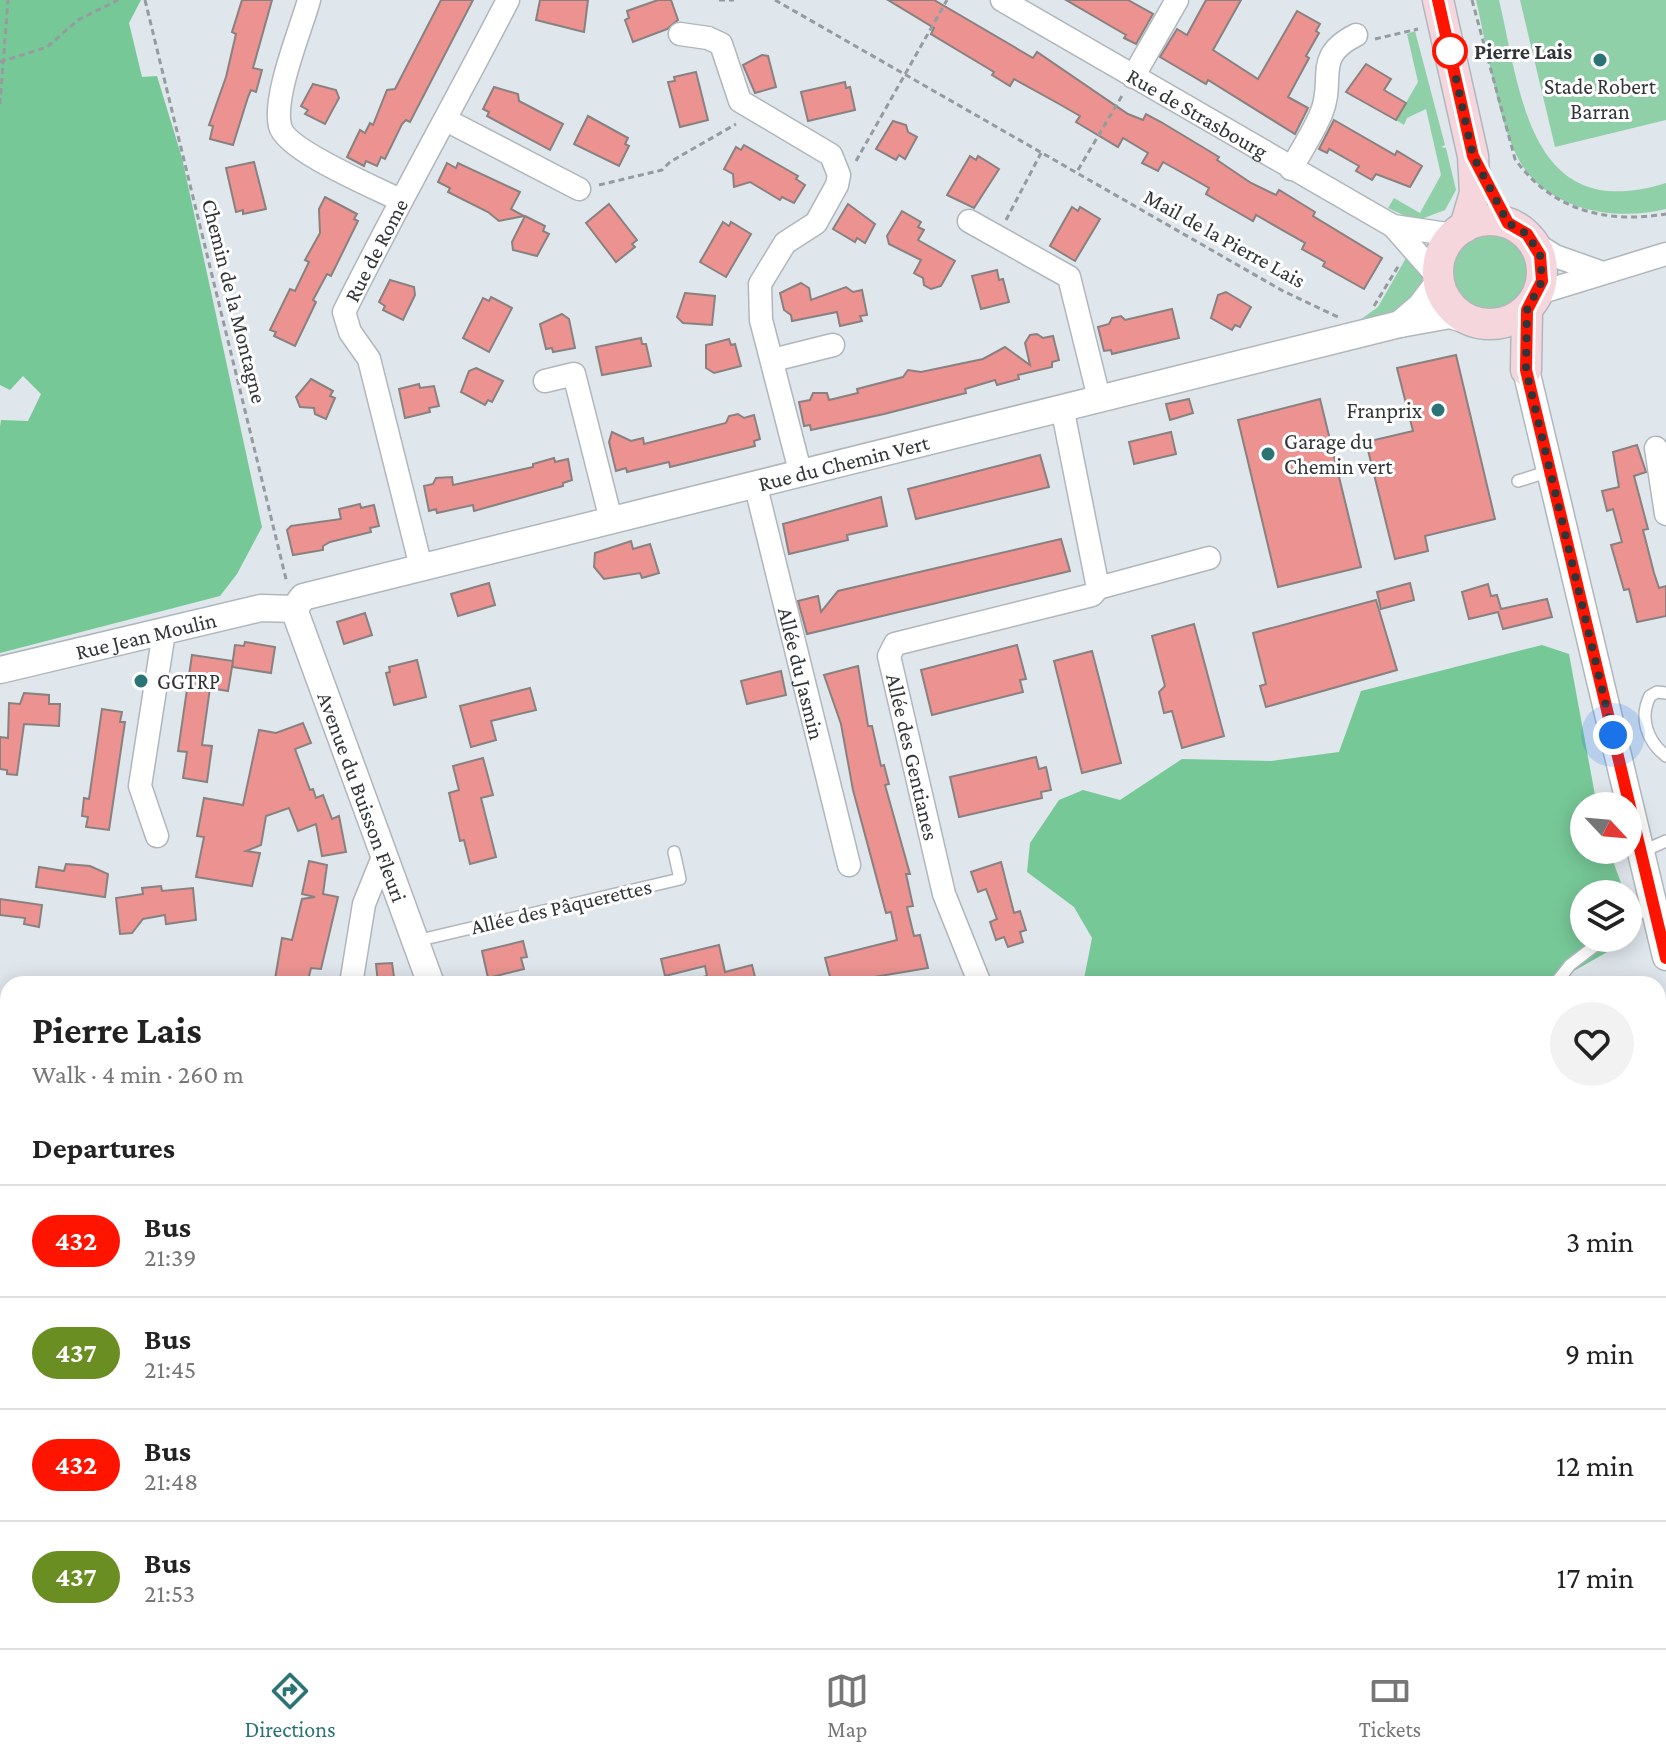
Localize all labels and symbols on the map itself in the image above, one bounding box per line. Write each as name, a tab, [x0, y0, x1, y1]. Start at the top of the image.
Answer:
marker: Pierre Lais	[1433, 34, 1467, 68]
place label: Pierre Lais	[1474, 39, 1572, 64]
marker: Stade Robert Barran	[1591, 51, 1609, 69]
street label: Rue de Strasbourg	[1123, 63, 1273, 164]
place label: Stade Robert Barran	[1544, 74, 1657, 124]
street label: Mail de la Pierre Lais	[1140, 184, 1310, 293]
street label: Rue de Rome	[339, 194, 413, 306]
street label: Chemin de la Montagne	[197, 196, 272, 406]
place label: Franprix	[1346, 398, 1422, 423]
marker: Franprix	[1429, 401, 1447, 419]
place label: Garage du Chemin vert	[1284, 429, 1393, 479]
street label: Rue du Chemin Vert	[756, 430, 932, 496]
marker: Garage du Chemin vert	[1259, 445, 1277, 463]
street label: Allée du Jasmin	[773, 605, 830, 742]
street label: Rue Jean Moulin	[73, 607, 219, 665]
place label: GGTRP	[157, 669, 220, 694]
street label: Allée des Gentianes	[881, 671, 944, 843]
marker: GGTRP	[132, 672, 150, 690]
street label: Avenue du Buisson Fleuri	[312, 689, 412, 906]
your location	[1593, 715, 1633, 755]
north arrow	[1570, 792, 1642, 864]
street label: Allée des Pâquerettes	[468, 874, 654, 939]

